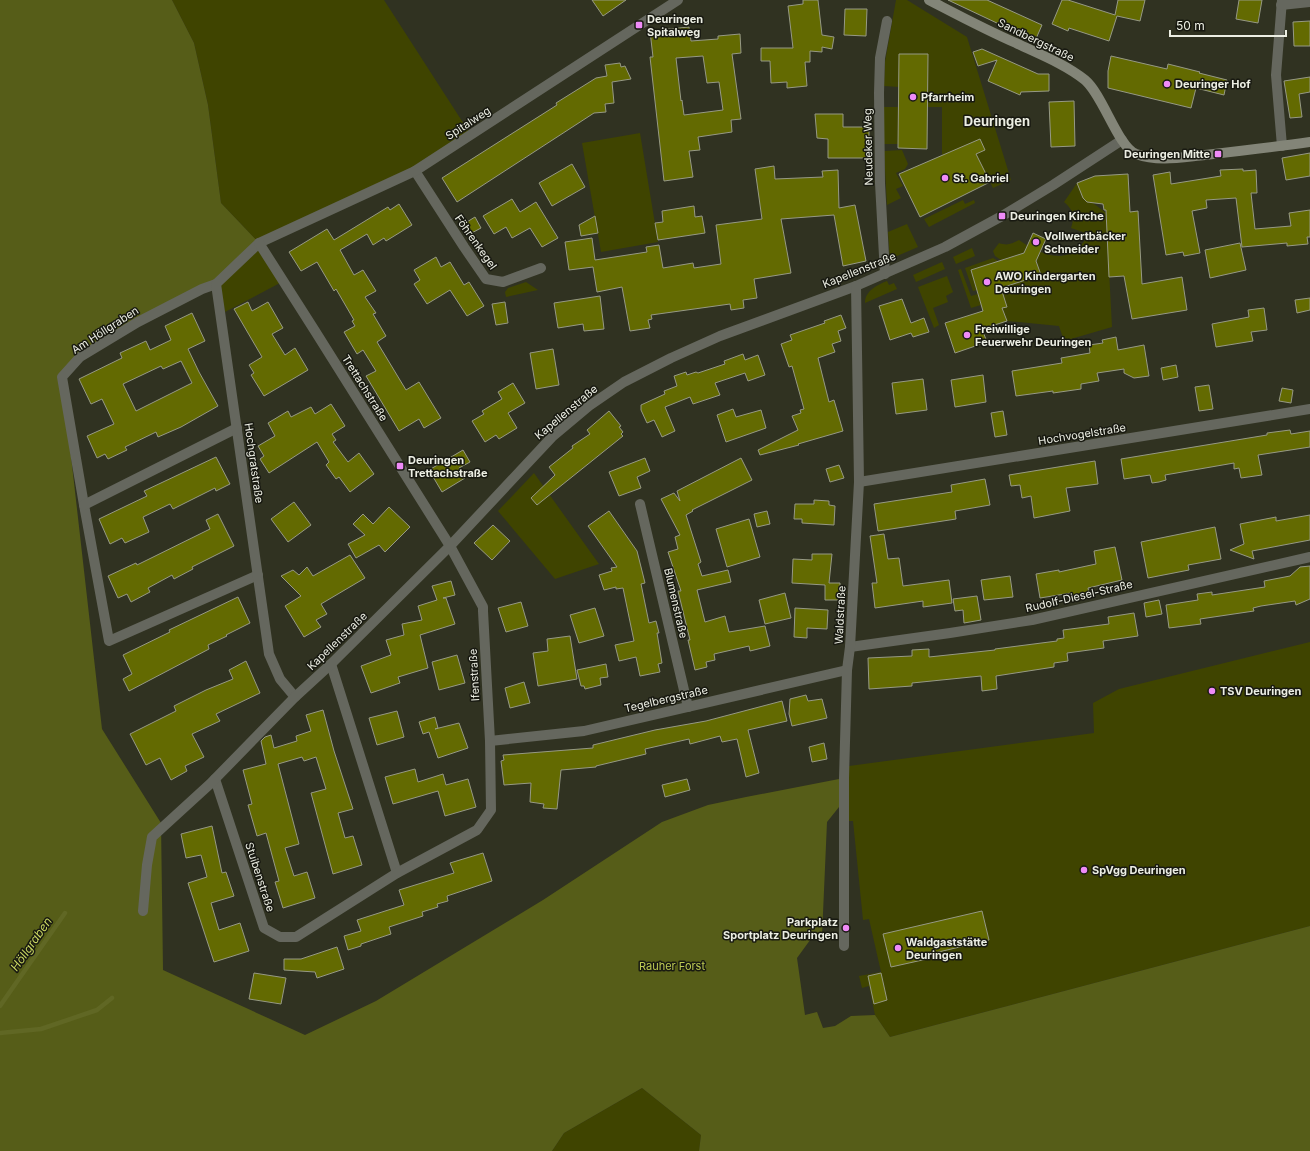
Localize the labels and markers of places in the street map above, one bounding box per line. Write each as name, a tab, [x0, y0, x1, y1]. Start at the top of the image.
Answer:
place label: Deuringen Spitalweg	[647, 12, 703, 39]
marker: Deuringen Spitalweg	[634, 20, 644, 30]
place label: Deuringer Hof	[1175, 77, 1251, 91]
marker: Deuringer Hof	[1162, 79, 1172, 89]
place label: Pfarrheim	[921, 90, 974, 104]
marker: Pfarrheim	[908, 92, 918, 102]
place label: Deuringen Mitte	[1124, 147, 1210, 161]
marker: Deuringen Mitte	[1213, 149, 1223, 159]
place label: St. Gabriel	[953, 171, 1009, 185]
marker: St. Gabriel	[940, 173, 950, 183]
place label: Deuringen Kirche	[1010, 209, 1104, 223]
marker: Deuringen Kirche	[997, 211, 1007, 221]
place label: Vollwertbäcker Schneider	[1044, 229, 1126, 256]
marker: Vollwertbäcker Schneider	[1031, 237, 1041, 247]
place label: AWO Kindergarten Deuringen	[995, 269, 1096, 296]
marker: AWO Kindergarten Deuringen	[982, 277, 992, 287]
place label: Freiwillige Feuerwehr Deuringen	[975, 322, 1092, 349]
marker: Freiwillige Feuerwehr Deuringen	[962, 330, 972, 340]
place label: Deuringen Trettachstraße	[408, 453, 488, 480]
marker: Deuringen Trettachstraße	[395, 461, 405, 471]
place label: TSV Deuringen	[1220, 684, 1302, 698]
marker: TSV Deuringen	[1207, 686, 1217, 696]
place label: SpVgg Deuringen	[1092, 863, 1186, 877]
marker: SpVgg Deuringen	[1079, 865, 1089, 875]
place label: Parkplatz Sportplatz Deuringen	[723, 915, 838, 942]
marker: Parkplatz Sportplatz Deuringen	[841, 923, 851, 933]
place label: Waldgaststätte Deuringen	[906, 935, 988, 962]
marker: Waldgaststätte Deuringen	[893, 943, 903, 953]

